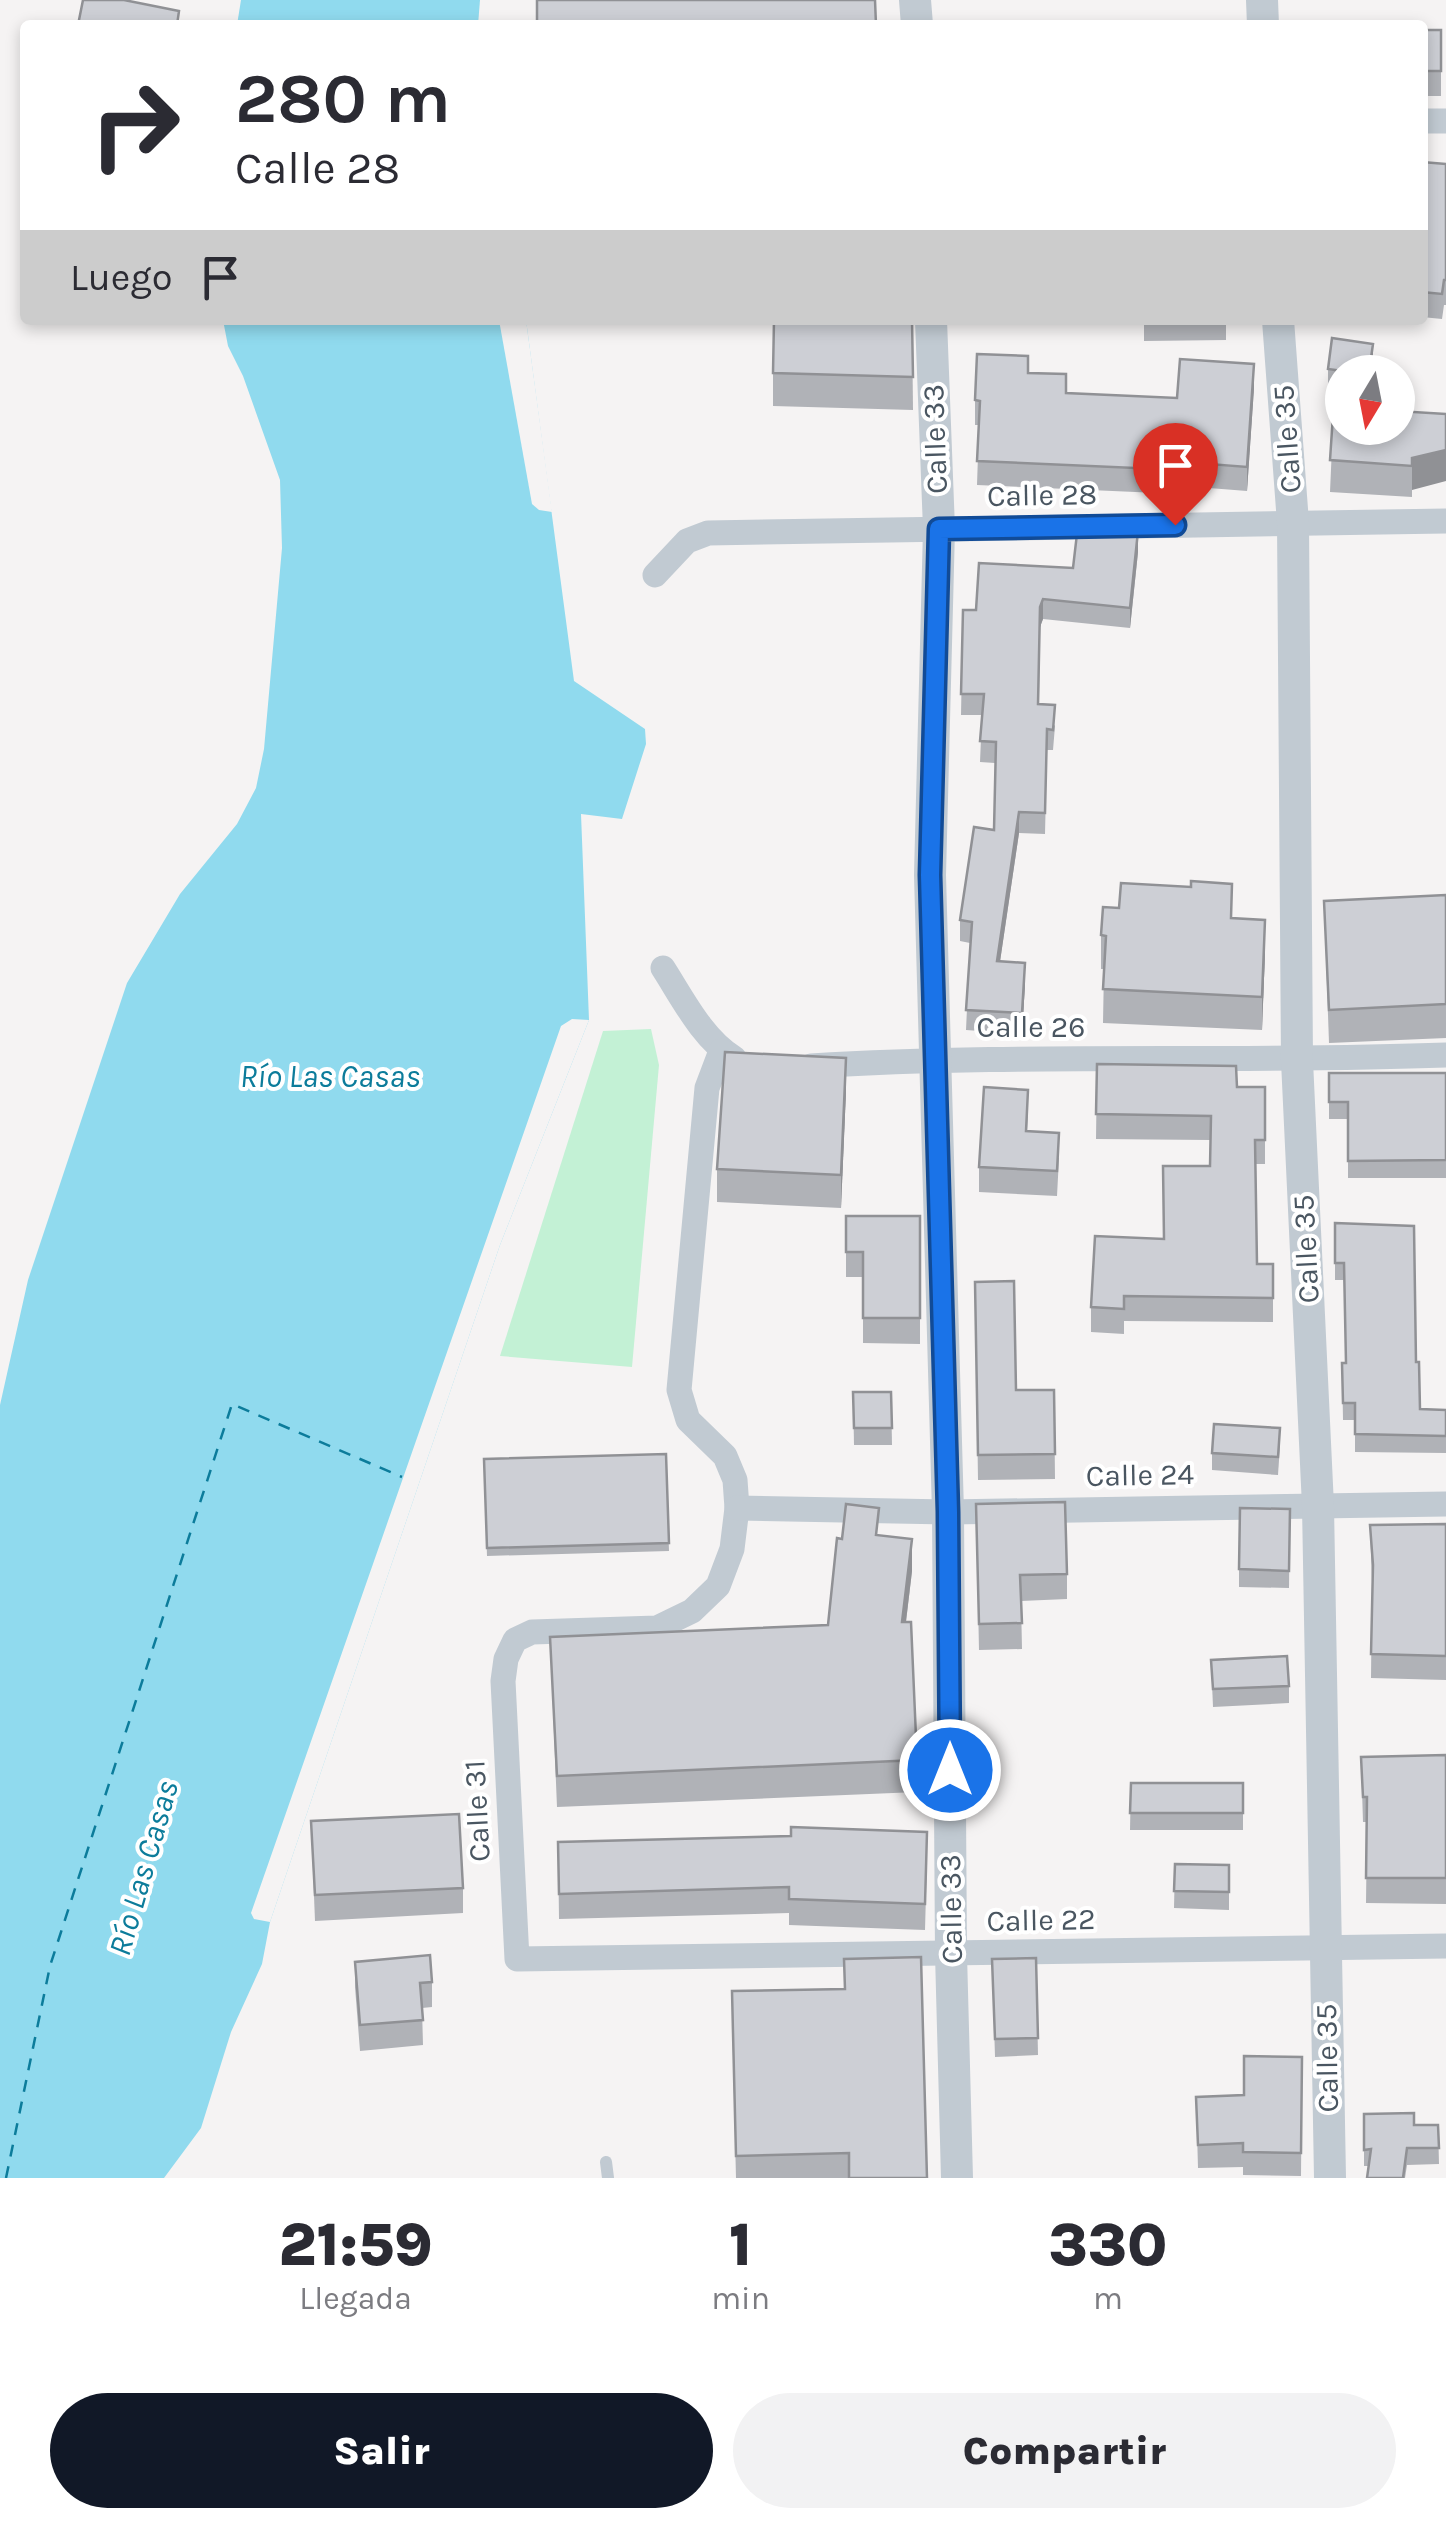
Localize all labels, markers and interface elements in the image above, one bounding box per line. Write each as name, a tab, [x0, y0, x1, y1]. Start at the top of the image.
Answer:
text: 280 m	[235, 58, 451, 140]
icon: right	[70, 60, 200, 190]
text: Calle 28	[235, 142, 400, 194]
icon: arrive	[193, 250, 248, 305]
text: Luego	[70, 255, 173, 300]
north arrow	[1325, 355, 1415, 445]
map controls	[1325, 355, 1415, 445]
street label: Calle 35	[1265, 383, 1309, 495]
street label: Calle 33	[915, 384, 955, 494]
pin	[1133, 423, 1218, 526]
icon: arrive	[1148, 438, 1203, 493]
street label: Calle 28	[987, 476, 1097, 514]
street label: Calle 26	[977, 1009, 1085, 1045]
water label: Río Las Casas	[240, 1058, 420, 1095]
street label: Calle 35	[1285, 1194, 1327, 1304]
street label: Calle 24	[1085, 1456, 1195, 1494]
position arrow	[898, 1718, 1002, 1822]
street label: Calle 31	[456, 1759, 498, 1863]
water label: Río Las Casas	[101, 1776, 186, 1960]
street label: Calle 33	[932, 1854, 970, 1964]
street label: Calle 22	[986, 1901, 1096, 1939]
street label: Calle 35	[1308, 2003, 1346, 2113]
text: 21:59	[279, 2210, 433, 2280]
text: 1	[729, 2210, 752, 2280]
text: 330	[1048, 2210, 1167, 2280]
text: Llegada	[299, 2280, 412, 2317]
text: min	[711, 2280, 770, 2317]
text: m	[1093, 2280, 1123, 2317]
button: Salir	[50, 2393, 713, 2508]
button: Compartir	[733, 2393, 1396, 2508]

